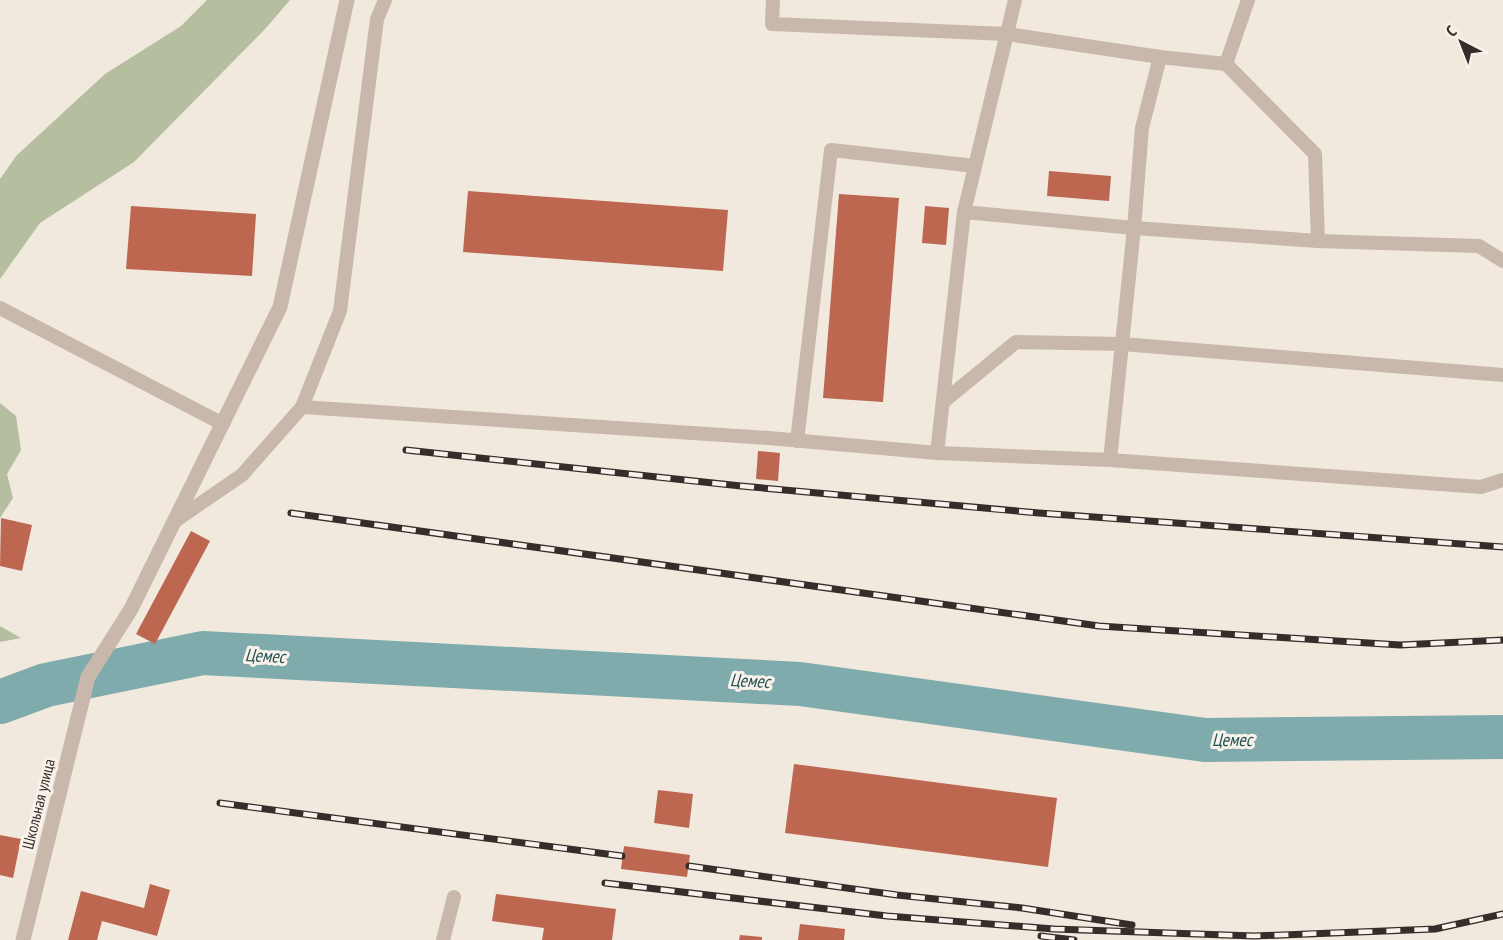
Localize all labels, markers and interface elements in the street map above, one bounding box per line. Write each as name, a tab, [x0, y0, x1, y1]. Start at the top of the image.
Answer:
north arrow	[1431, 12, 1491, 72]
text: С	[1442, 21, 1461, 41]
water label: Цемес	[244, 643, 288, 668]
water label: Цемес	[729, 668, 773, 693]
water label: Цемес	[1212, 728, 1255, 751]
street label: Школьная улица	[17, 757, 59, 851]

